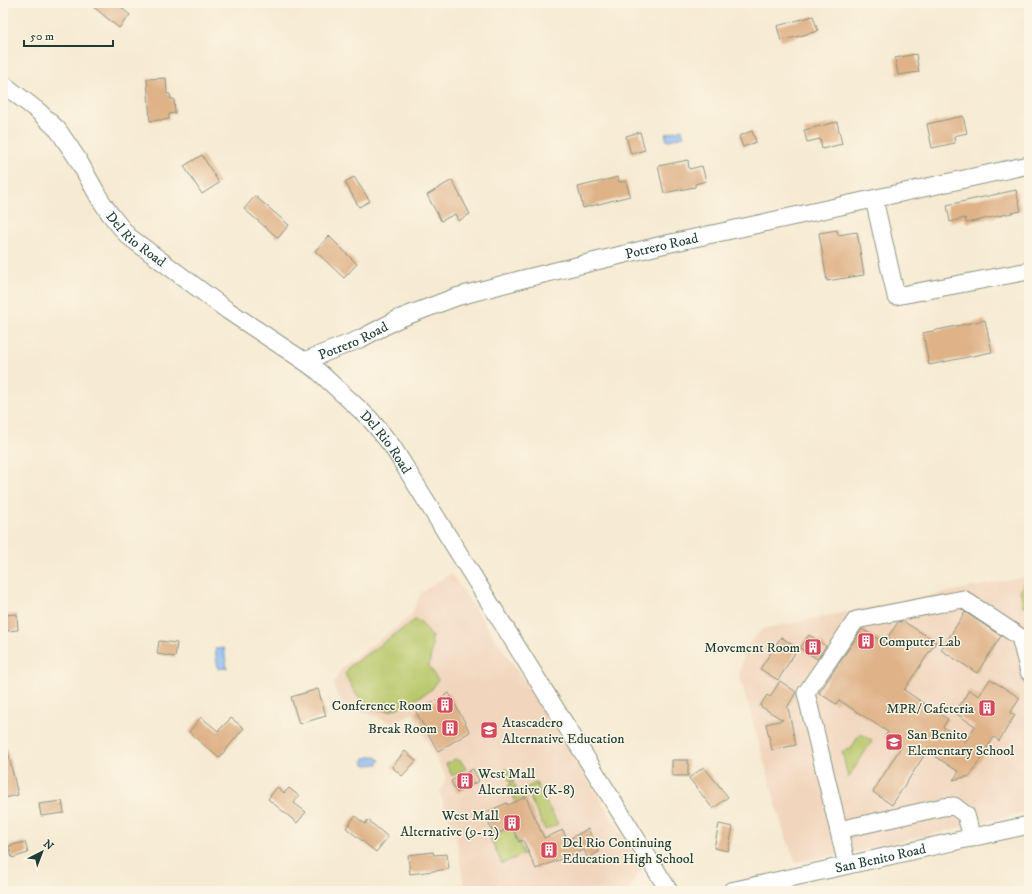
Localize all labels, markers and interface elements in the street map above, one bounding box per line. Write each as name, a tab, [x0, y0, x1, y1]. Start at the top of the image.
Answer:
scale bar	[24, 22, 113, 48]
text: 50 m	[30, 29, 54, 44]
street label: Del Rio Road	[101, 208, 169, 271]
street label: Potrero Road	[623, 229, 700, 264]
street label: Potrero Road	[316, 318, 391, 365]
street label: Del Rio Road	[356, 407, 415, 477]
building icon: Computer Lab	[856, 631, 876, 651]
place label: Computer Lab	[879, 633, 961, 651]
building icon: Movement Room	[803, 637, 823, 657]
place label: Movement Room	[704, 639, 800, 657]
building icon: Conference Room	[435, 695, 455, 715]
place label: Conference Room	[332, 697, 432, 715]
building icon: MPR/ Cafeteria	[977, 698, 997, 718]
place label: MPR/ Cafeteria	[886, 700, 974, 718]
place label: Atascadero Alternative Education	[502, 714, 625, 748]
building icon: Break Room	[440, 718, 460, 738]
place label: Break Room	[368, 720, 437, 738]
school or university icon: Atascadero Alternative Education	[479, 720, 499, 740]
place label: San Benito Elementary School	[907, 726, 1015, 760]
school or university icon: San Benito Elementary School	[884, 732, 904, 752]
place label: West Mall Alternative (K-8)	[477, 765, 575, 799]
building icon: West Mall Alternative (K-8)	[455, 771, 475, 791]
place label: West Mall Alternative (9-12)	[400, 807, 500, 841]
building icon: West Mall Alternative (9-12)	[502, 813, 522, 833]
north arrow	[22, 832, 62, 872]
place label: Del Rio Continuing Education High School	[562, 834, 695, 868]
text: N	[40, 837, 56, 854]
building icon: Del Rio Continuing Education High School	[539, 840, 559, 860]
street label: San Benito Road	[833, 840, 928, 878]

